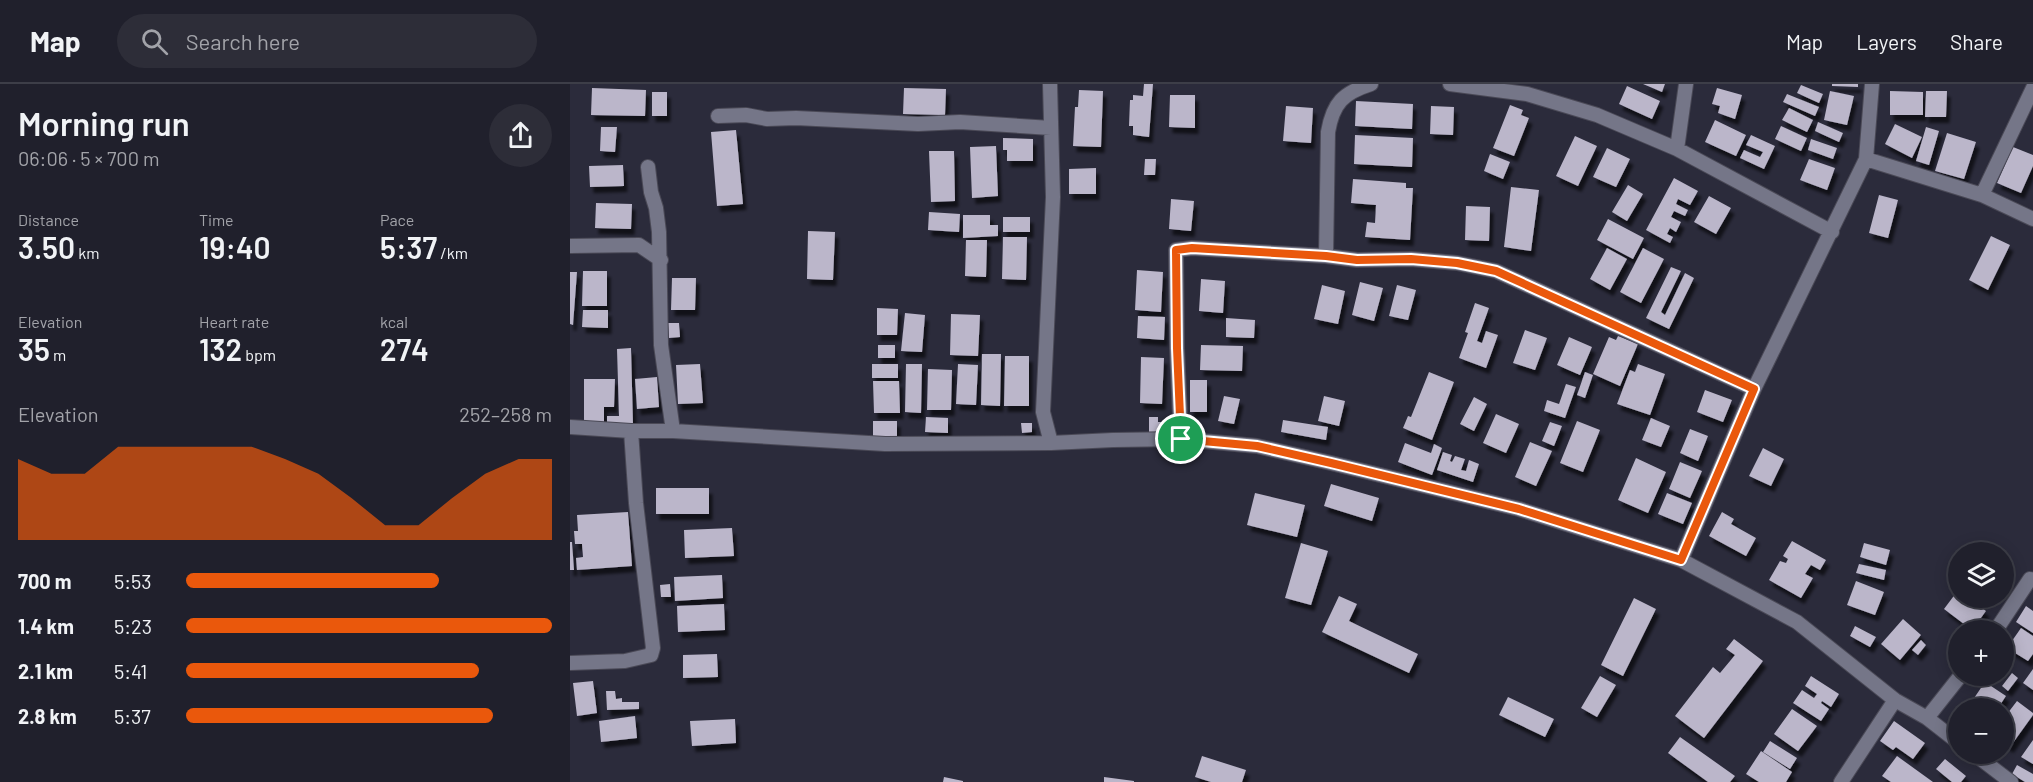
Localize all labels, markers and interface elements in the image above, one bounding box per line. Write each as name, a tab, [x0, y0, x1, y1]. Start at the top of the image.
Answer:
search box	[117, 14, 537, 68]
text: Map	[30, 24, 81, 58]
icon: search	[138, 25, 171, 58]
text: Search here	[186, 28, 300, 54]
text: Map	[1786, 29, 1823, 54]
text: Layers	[1856, 29, 1917, 54]
text: Share	[1950, 29, 2003, 54]
text: Morning run	[18, 103, 190, 143]
button: share	[489, 104, 552, 167]
text: 06:06 · 5 × 700 m	[18, 146, 160, 170]
text: Distance	[18, 210, 79, 229]
text: Time	[199, 210, 234, 229]
text: Pace	[380, 210, 414, 229]
text: 3.50	[18, 229, 75, 265]
text: 19:40	[199, 229, 271, 265]
text: 5:37	[380, 229, 437, 265]
text: km	[75, 243, 100, 262]
text: /km	[437, 243, 468, 262]
text: Elevation	[18, 312, 82, 331]
text: Heart rate	[199, 312, 269, 331]
text: kcal	[380, 312, 408, 331]
text: 35	[18, 331, 50, 367]
text: 132	[199, 331, 242, 367]
text: 274	[380, 331, 429, 367]
text: m	[50, 345, 66, 364]
text: bpm	[242, 345, 276, 364]
text: Elevation	[18, 402, 99, 426]
text: 252–258 m	[459, 402, 552, 426]
pin	[1155, 413, 1206, 464]
icon: arrive	[1164, 422, 1197, 455]
map controls	[1948, 542, 2014, 764]
button: layers	[1948, 542, 2014, 608]
text: 700 m	[18, 569, 71, 593]
text: 5:53	[114, 569, 152, 593]
text: 1.4 km	[18, 614, 74, 638]
text: 5:23	[114, 614, 152, 638]
button: +	[1948, 620, 2014, 686]
text: 2.1 km	[18, 659, 73, 683]
text: 5:41	[114, 659, 147, 683]
button: −	[1948, 698, 2014, 764]
text: 2.8 km	[18, 704, 77, 728]
text: 5:37	[114, 704, 151, 728]

